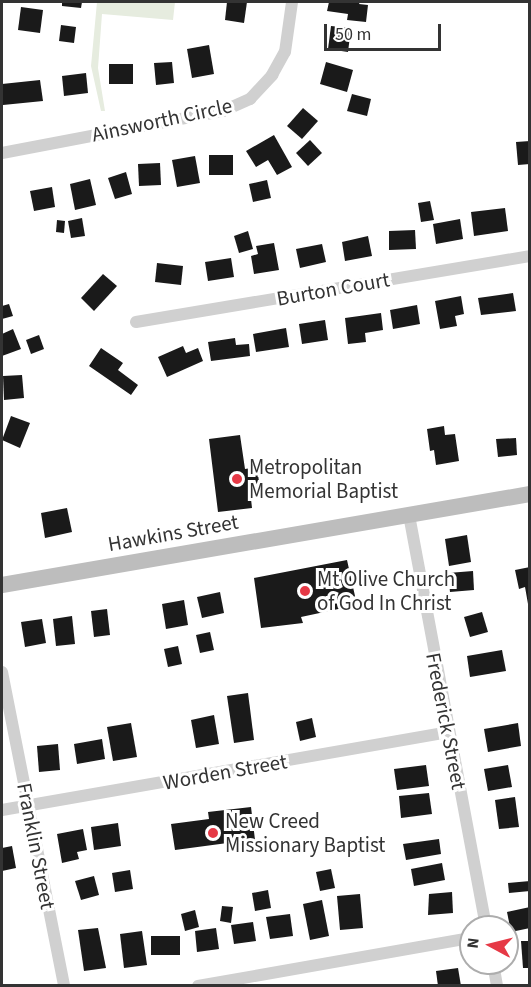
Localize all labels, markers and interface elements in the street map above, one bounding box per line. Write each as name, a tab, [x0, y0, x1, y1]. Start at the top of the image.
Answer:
scale bar	[327, 12, 444, 50]
text: 50 m	[335, 22, 371, 47]
street label: Ainsworth Circle	[90, 93, 234, 147]
street label: Burton Court	[275, 267, 391, 311]
place label: Metropolitan Memorial Baptist	[249, 454, 398, 504]
marker: Metropolitan Memorial Baptist	[230, 472, 244, 486]
street label: Hawkins Street	[106, 509, 240, 557]
place label: Mt Olive Church of God In Christ	[317, 566, 455, 616]
marker: Mt Olive Church of God In Christ	[298, 584, 312, 598]
street label: Frederick Street	[420, 650, 472, 792]
street label: Worden Street	[161, 749, 289, 795]
street label: Franklin Street	[11, 781, 61, 911]
place label: New Creed Missionary Baptist	[225, 808, 385, 858]
marker: New Creed Missionary Baptist	[206, 826, 220, 840]
north arrow	[459, 915, 519, 975]
text: N	[462, 936, 485, 950]

